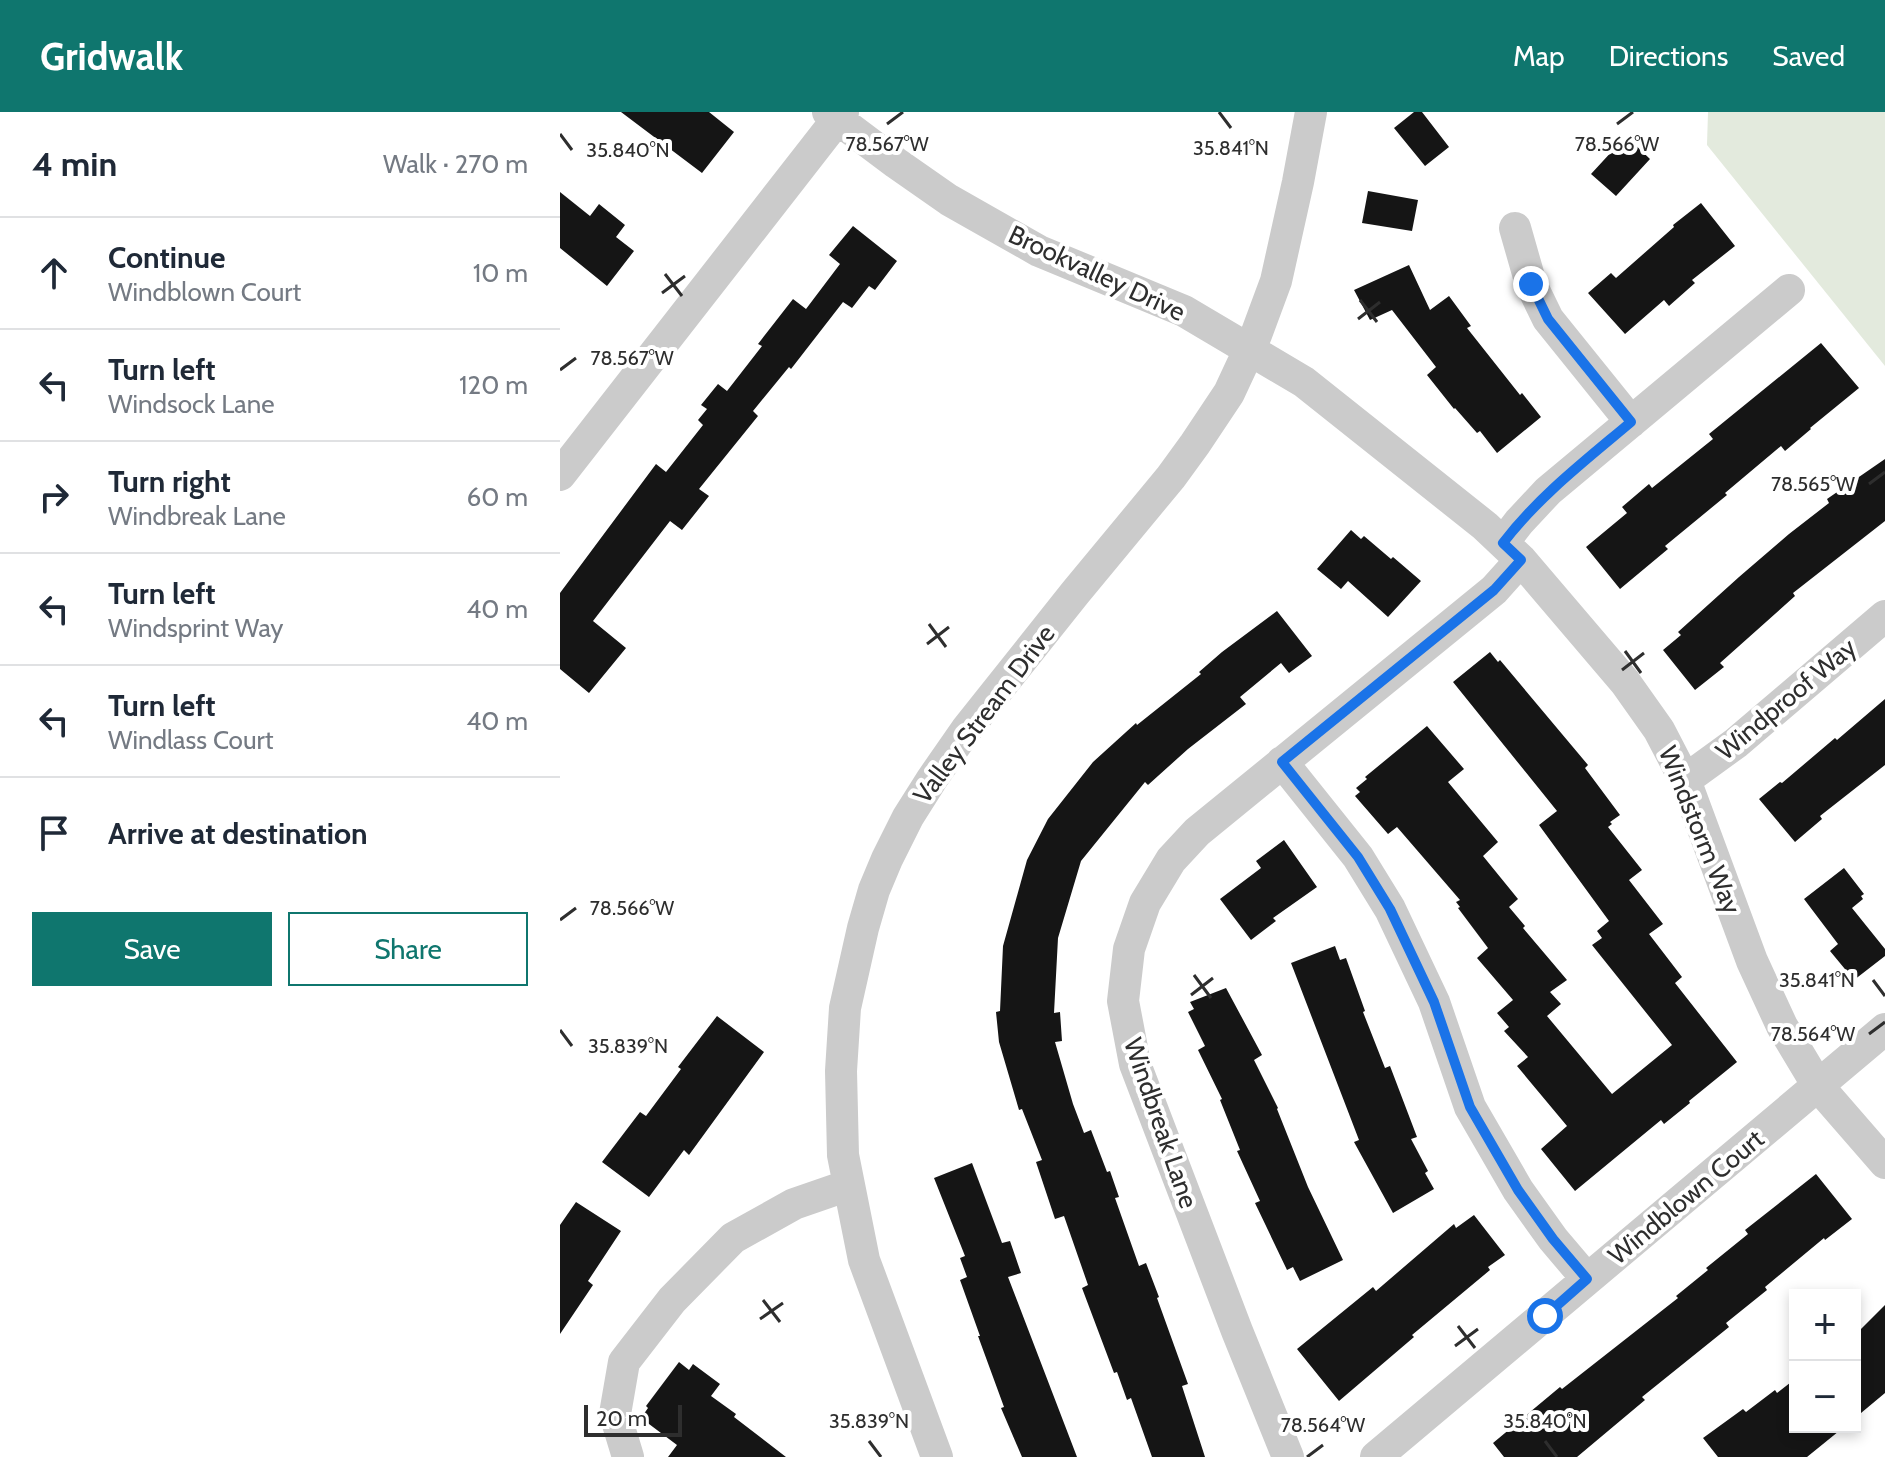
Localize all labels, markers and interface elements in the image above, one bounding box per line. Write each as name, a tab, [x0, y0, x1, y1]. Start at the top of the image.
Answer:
text: Gridwalk	[40, 33, 183, 80]
text: Map	[1513, 39, 1565, 73]
text: Directions	[1609, 39, 1728, 73]
text: Saved	[1772, 39, 1845, 73]
text: 78.567°W	[845, 132, 929, 156]
text: 78.566°W	[1575, 132, 1659, 156]
text: 35.841°N	[1193, 136, 1269, 160]
text: 35.840°N	[586, 138, 670, 162]
text: 4 min	[32, 143, 117, 185]
text: Walk · 270 m	[383, 148, 528, 180]
street label: Brookvalley Drive	[1004, 218, 1190, 328]
text: Continue	[108, 239, 225, 276]
icon: ahead	[32, 251, 76, 295]
text: 10 m	[473, 257, 528, 289]
route end	[1513, 266, 1549, 302]
text: Windblown Court	[108, 276, 301, 308]
text: 78.567°W	[590, 346, 674, 370]
text: Turn left	[108, 351, 216, 388]
icon: left	[32, 363, 76, 407]
text: 120 m	[459, 369, 528, 401]
text: Windsock Lane	[108, 388, 275, 420]
text: Turn right	[108, 463, 231, 500]
text: 78.565°W	[1771, 472, 1855, 496]
icon: right	[32, 475, 76, 519]
text: 60 m	[466, 481, 528, 513]
text: Windbreak Lane	[108, 500, 286, 532]
text: Turn left	[108, 575, 216, 612]
icon: left	[32, 587, 76, 631]
text: 40 m	[466, 593, 528, 625]
text: Windsprint Way	[108, 612, 284, 644]
street label: Valley Stream Drive	[906, 618, 1062, 810]
street label: Windproof Way	[1710, 631, 1862, 767]
text: Turn left	[108, 687, 216, 724]
icon: left	[32, 699, 76, 743]
text: 40 m	[466, 705, 528, 737]
text: Windlass Court	[108, 724, 274, 756]
street label: Windstorm Way	[1652, 741, 1748, 919]
icon: arrive	[32, 811, 76, 855]
text: Arrive at destination	[108, 815, 368, 852]
text: 78.566°W	[590, 896, 674, 920]
button: Save	[32, 912, 272, 986]
button: Share	[288, 912, 528, 986]
text: 35.841°N	[1779, 968, 1855, 992]
text: 78.564°W	[1771, 1022, 1855, 1046]
text: 35.839°N	[588, 1034, 668, 1058]
street label: Windbreak Lane	[1117, 1034, 1205, 1212]
street label: Windblown Court	[1602, 1122, 1771, 1271]
map controls	[1789, 1289, 1861, 1433]
button: +	[1789, 1289, 1861, 1361]
route start	[1527, 1298, 1563, 1334]
button: −	[1789, 1361, 1861, 1433]
scale bar	[584, 1401, 682, 1437]
text: 20 m	[596, 1405, 647, 1432]
text: 35.839°N	[829, 1409, 909, 1433]
text: 35.840°N	[1503, 1409, 1587, 1433]
text: 78.564°W	[1281, 1413, 1365, 1437]

